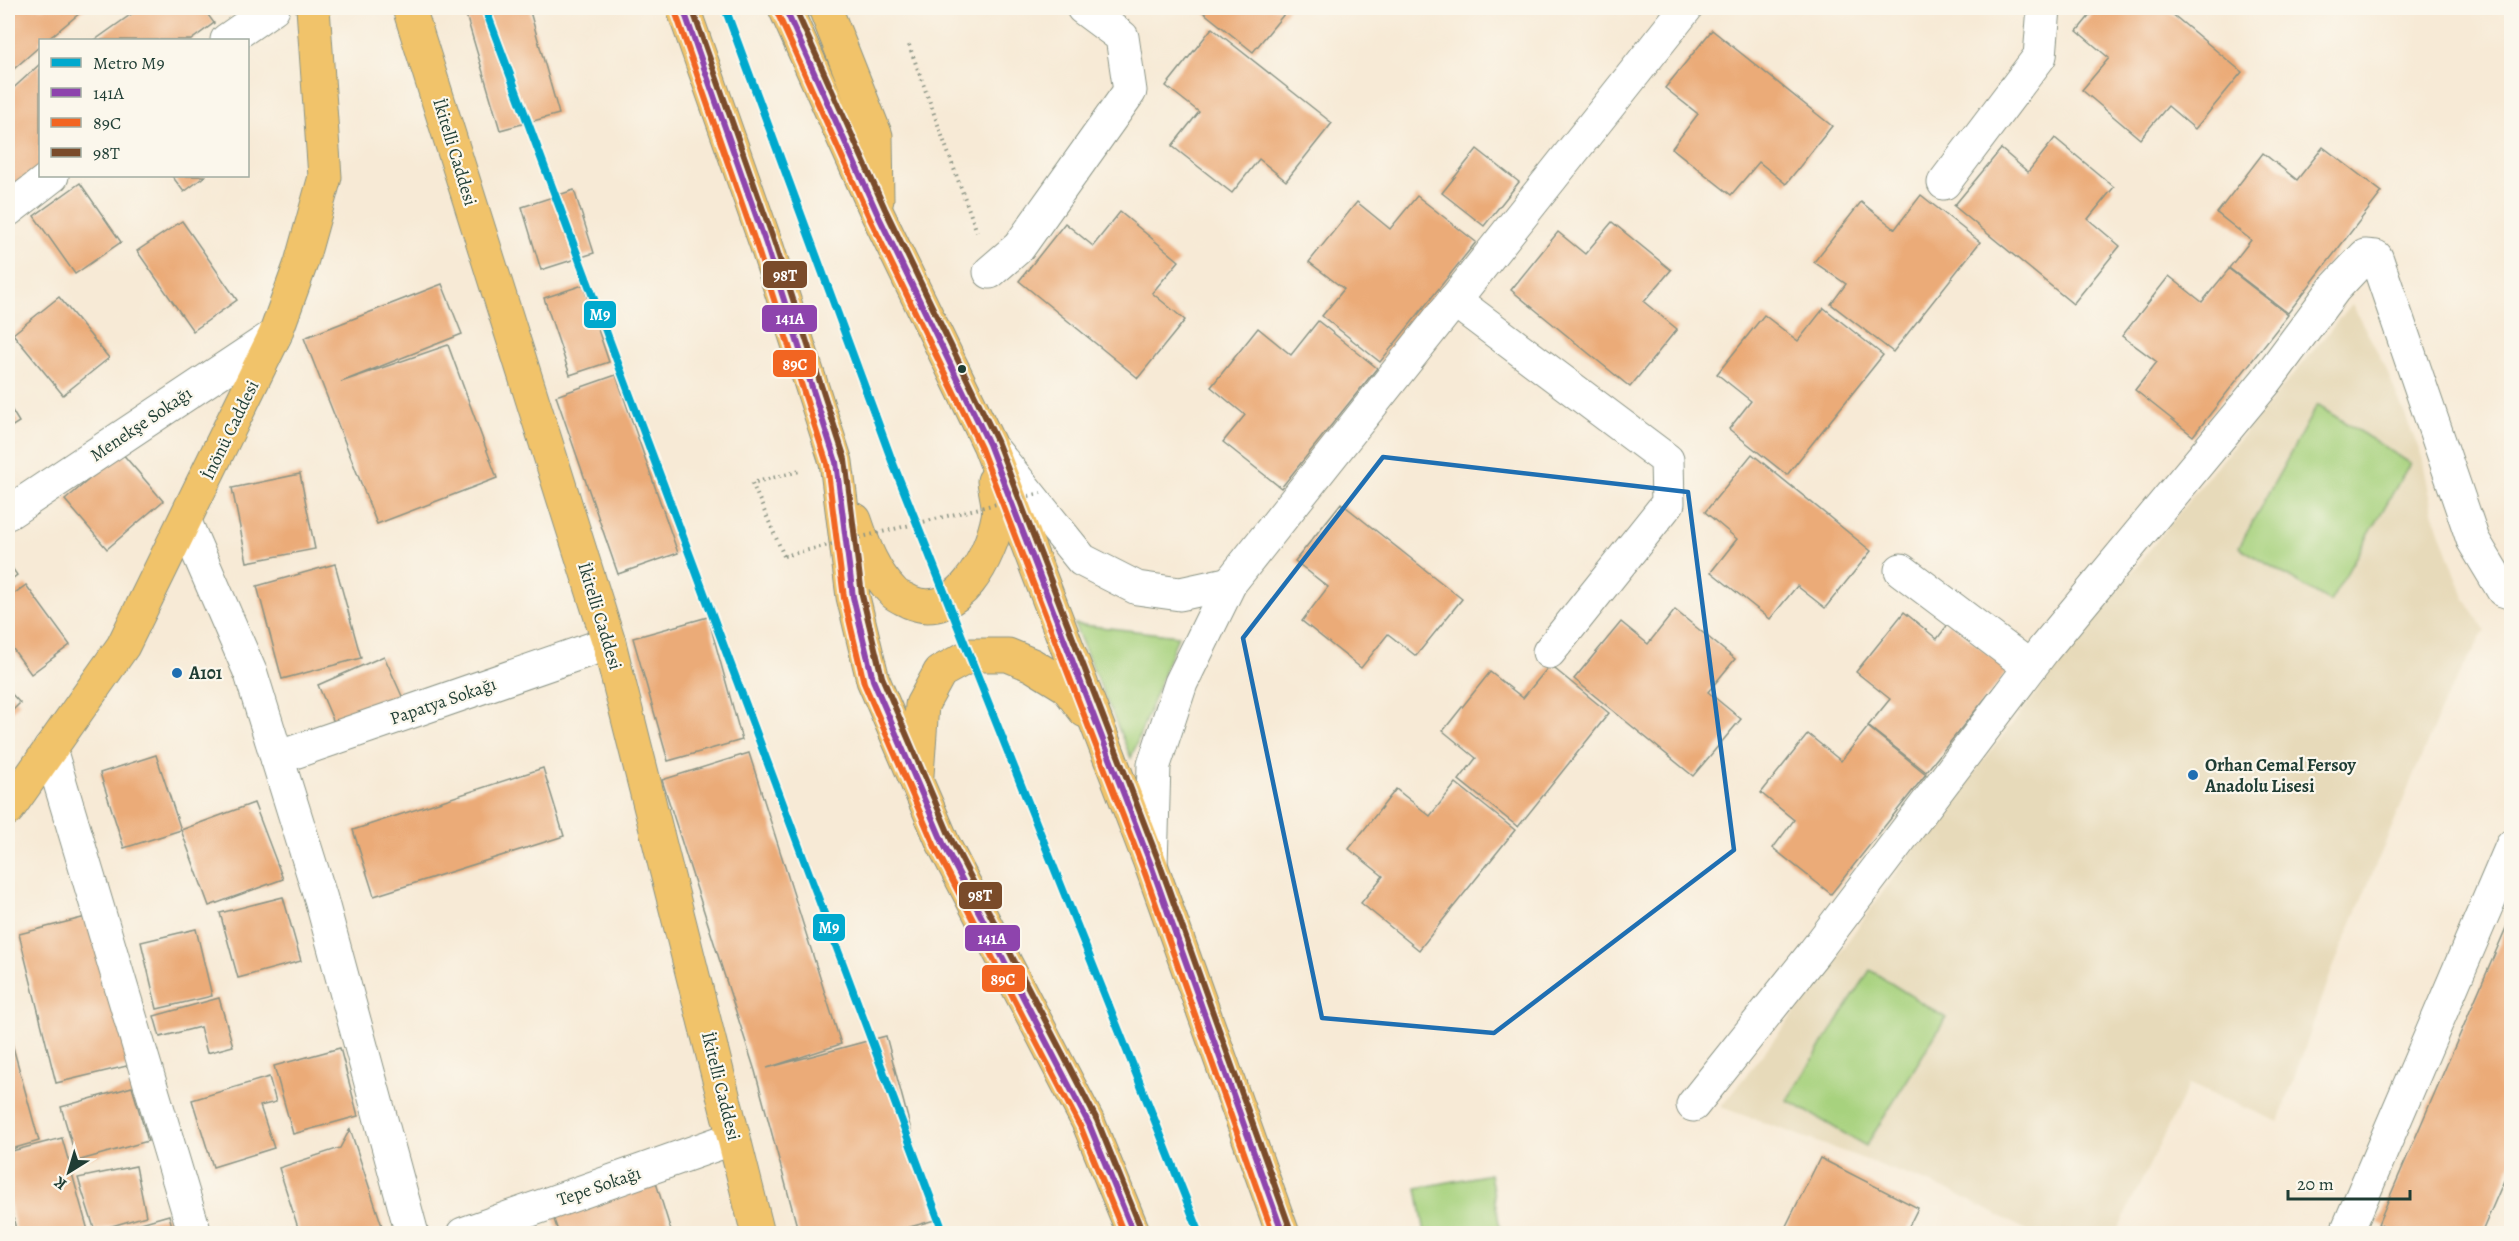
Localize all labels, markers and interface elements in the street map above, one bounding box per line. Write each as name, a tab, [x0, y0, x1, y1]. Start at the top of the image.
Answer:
legend	[39, 39, 249, 177]
text: Metro M9	[93, 51, 165, 75]
text: 141A	[93, 81, 124, 105]
street label: İkitelli Caddesi	[427, 95, 483, 209]
text: 89C	[93, 111, 121, 135]
text: 98T	[93, 141, 120, 165]
line badge: 98T	[762, 260, 808, 289]
text: 98T	[773, 265, 797, 287]
line badge: M9	[583, 300, 617, 329]
text: M9	[590, 304, 610, 326]
line badge: 141A	[761, 304, 818, 333]
text: 141A	[776, 308, 805, 330]
line badge: 89C	[772, 349, 817, 378]
text: 89C	[783, 354, 808, 376]
unlabelled marker	[956, 363, 968, 375]
street label: İnönü Caddesi	[196, 376, 264, 484]
street label: Menekşe Sokağı	[85, 381, 197, 467]
street label: İkitelli Caddesi	[572, 559, 628, 673]
place label: A101	[188, 661, 223, 685]
marker: A101	[170, 666, 184, 680]
street label: Papatya Sokağı	[387, 672, 499, 730]
place label: Orhan Cemal Fersoy Anadolu Lisesi	[2204, 753, 2357, 798]
marker: Orhan Cemal Fersoy Anadolu Lisesi	[2186, 768, 2200, 782]
line badge: 98T	[958, 881, 1003, 910]
text: 98T	[968, 885, 992, 907]
line badge: M9	[812, 913, 846, 942]
text: M9	[819, 917, 839, 939]
line badge: 141A	[964, 924, 1021, 952]
text: 141A	[978, 928, 1007, 950]
line badge: 89C	[981, 964, 1026, 993]
text: 89C	[991, 969, 1016, 991]
street label: İkitelli Caddesi	[696, 1029, 746, 1143]
north arrow	[39, 1142, 99, 1202]
street label: Tepe Sokağı	[554, 1160, 644, 1212]
scale bar	[2288, 1163, 2410, 1201]
text: K	[49, 1171, 71, 1195]
text: 20 m	[2297, 1172, 2334, 1196]

